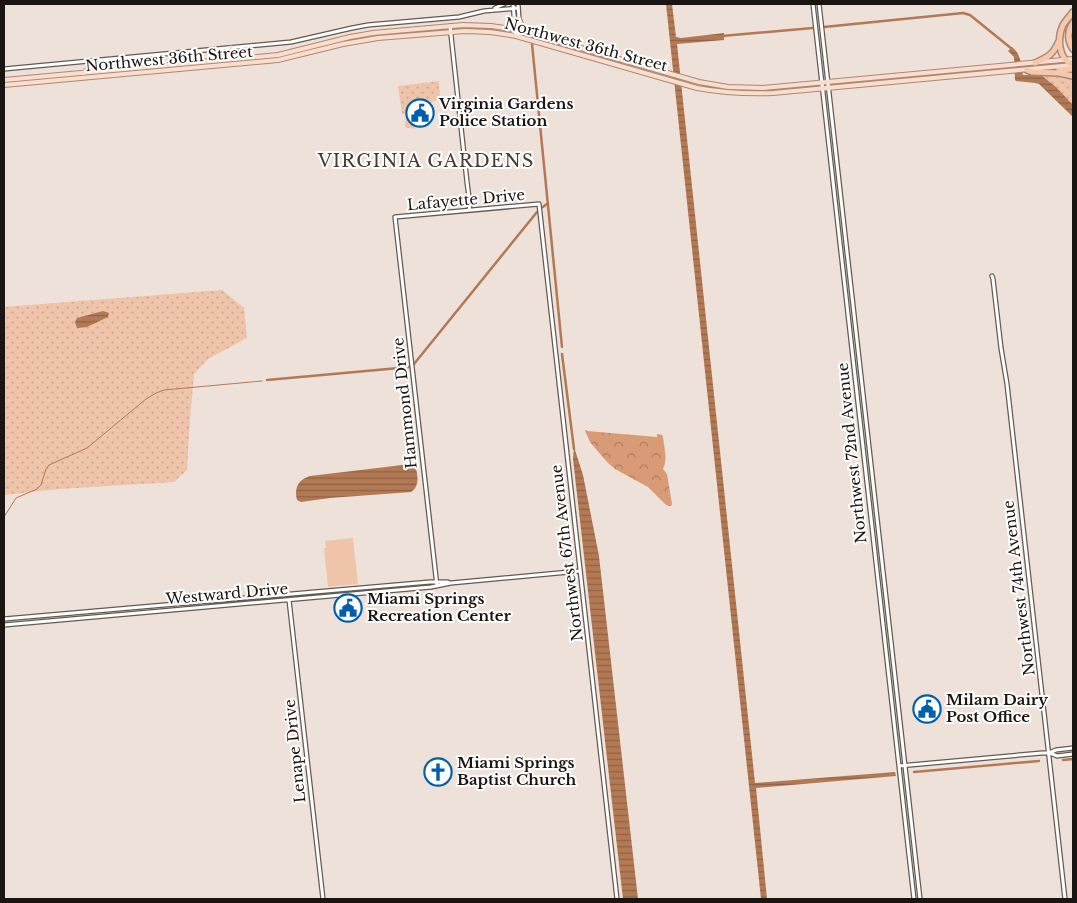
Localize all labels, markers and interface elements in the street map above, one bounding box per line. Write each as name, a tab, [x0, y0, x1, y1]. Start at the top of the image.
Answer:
street label: Northwest 36th Street	[503, 14, 670, 76]
street label: Northwest 36th Street	[84, 42, 254, 75]
place label: Virginia Gardens Police Station	[438, 94, 573, 130]
public building icon: Virginia Gardens Police Station	[405, 98, 435, 128]
district label: VIRGINIA GARDENS	[317, 150, 534, 172]
street label: Lafayette Drive	[406, 185, 526, 214]
street label: Hammond Drive	[388, 337, 421, 470]
street label: Northwest 72nd Avenue	[833, 362, 870, 544]
street label: Northwest 67th Avenue	[546, 464, 587, 642]
street label: Northwest 74th Avenue	[998, 499, 1039, 677]
street label: Westward Drive	[164, 579, 289, 608]
place label: Miami Springs Recreation Center	[367, 589, 512, 625]
public building icon: Miami Springs Recreation Center	[333, 593, 363, 623]
place label: Milam Dairy Post Office	[946, 690, 1048, 726]
public building icon: Milam Dairy Post Office	[912, 694, 942, 724]
street label: Lenape Drive	[280, 698, 309, 804]
place label: Miami Springs Baptist Church	[457, 753, 576, 789]
church icon: Miami Springs Baptist Church	[423, 757, 453, 787]

